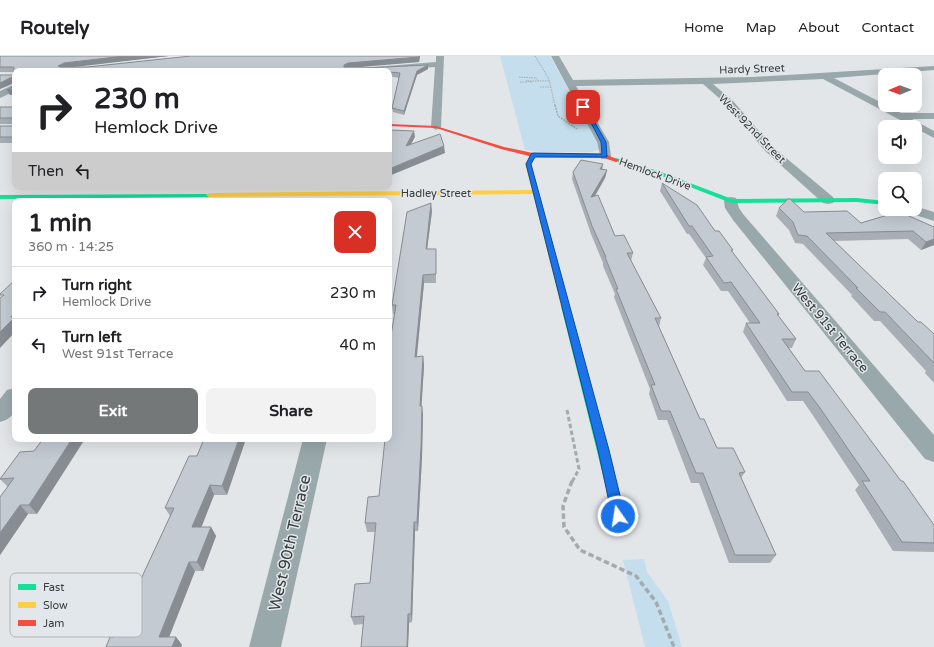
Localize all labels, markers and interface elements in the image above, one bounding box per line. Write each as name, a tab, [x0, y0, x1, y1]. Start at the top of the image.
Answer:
text: Routely	[20, 17, 89, 39]
text: Home	[684, 19, 724, 36]
text: Map	[746, 19, 776, 36]
text: About	[798, 19, 840, 36]
text: Contact	[862, 19, 914, 36]
street label: Hardy Street	[719, 61, 785, 77]
north arrow	[878, 68, 922, 112]
map controls	[878, 68, 922, 216]
text: 230 m	[94, 82, 180, 116]
icon: right	[28, 84, 80, 136]
pin	[566, 90, 600, 124]
street label: West 92nd Street	[716, 92, 788, 166]
icon: arrive	[572, 96, 594, 118]
text: Hemlock Drive	[94, 116, 218, 138]
button: sound	[878, 120, 922, 164]
street label: Hemlock Drive	[617, 155, 693, 193]
icon: left	[72, 160, 94, 182]
text: Then	[28, 162, 64, 180]
button: search	[878, 172, 922, 216]
street label: Hadley Street	[401, 187, 471, 200]
text: 1 min	[28, 209, 92, 238]
button: close	[334, 211, 376, 253]
text: 360 m · 14:25	[28, 239, 114, 255]
text: Turn right	[62, 276, 132, 294]
street label: West 91st Terrace	[788, 280, 872, 376]
icon: right	[28, 282, 50, 304]
text: 230 m	[330, 284, 376, 302]
text: Hemlock Drive	[62, 294, 151, 310]
text: Turn left	[62, 328, 122, 346]
icon: left	[28, 334, 50, 356]
text: 40 m	[339, 336, 376, 354]
text: West 91st Terrace	[62, 346, 173, 362]
button: Exit	[28, 388, 198, 434]
button: Share	[206, 388, 376, 434]
street label: West 90th Terrace	[265, 473, 315, 613]
position arrow	[597, 495, 639, 537]
legend	[10, 573, 142, 637]
text: Fast	[43, 581, 64, 594]
text: Slow	[43, 599, 68, 612]
text: Jam	[43, 617, 64, 630]

